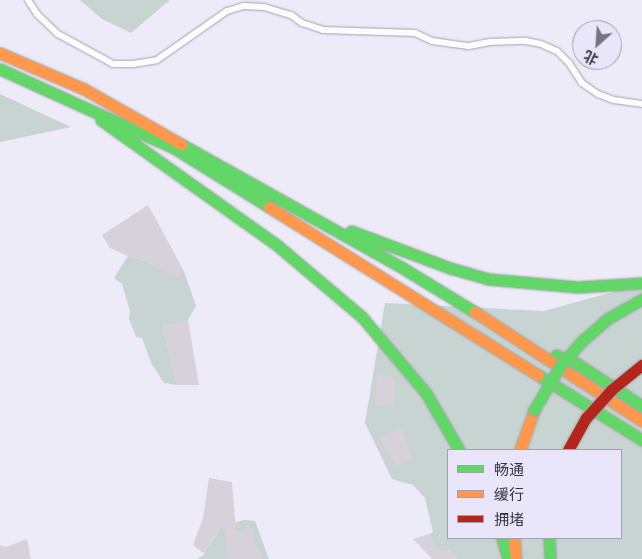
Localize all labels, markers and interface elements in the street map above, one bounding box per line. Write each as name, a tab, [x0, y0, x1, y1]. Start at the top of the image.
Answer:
north arrow	[572, 20, 622, 70]
text: 北	[581, 46, 601, 69]
legend	[447, 449, 622, 539]
text: 畅通	[494, 459, 524, 480]
text: 缓行	[494, 484, 524, 505]
text: 拥堵	[494, 509, 524, 530]

